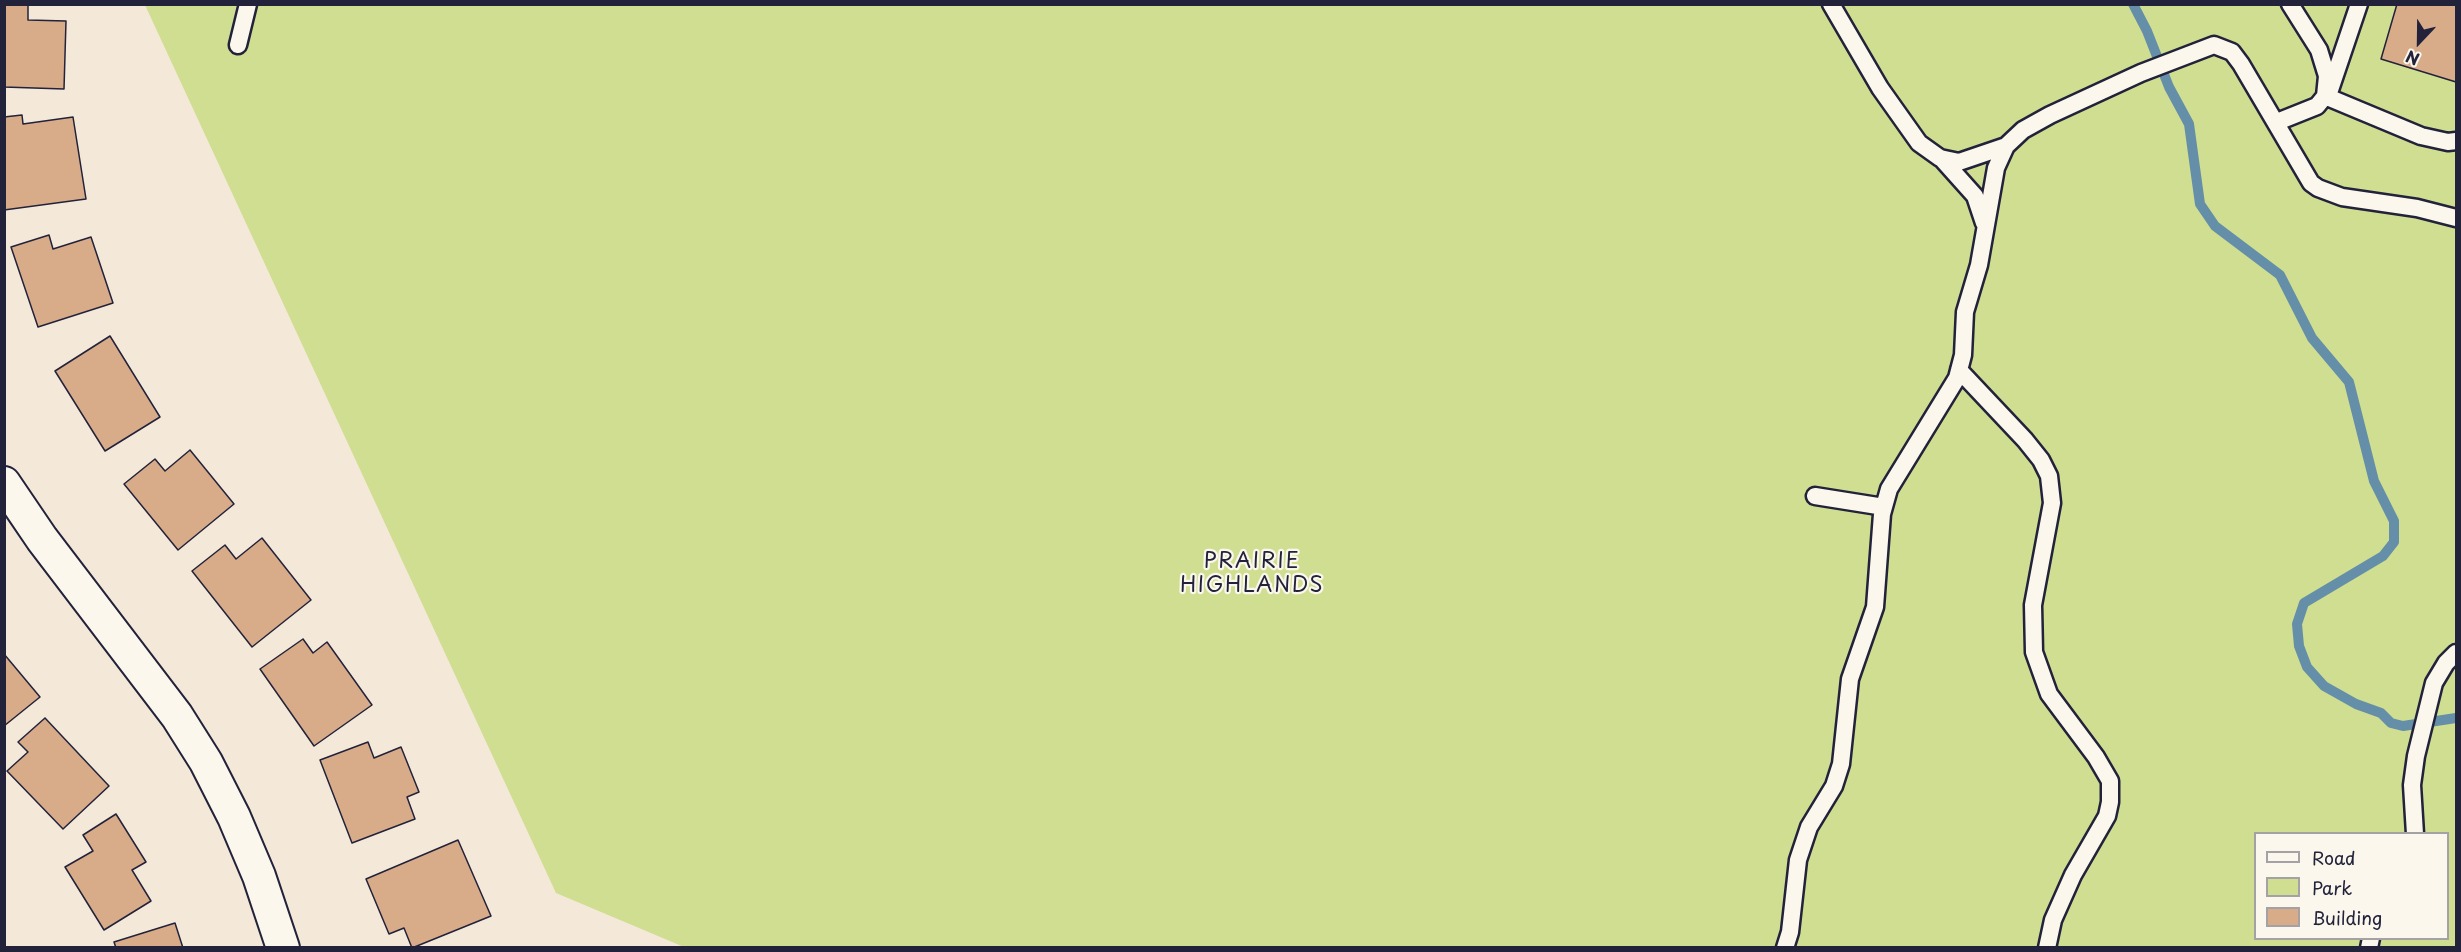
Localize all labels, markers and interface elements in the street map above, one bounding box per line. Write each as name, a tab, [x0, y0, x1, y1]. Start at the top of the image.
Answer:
north arrow	[2389, 12, 2449, 72]
text: N	[2402, 45, 2423, 72]
district label: PRAIRIE HIGHLANDS	[1181, 549, 1323, 599]
legend	[2254, 832, 2449, 940]
text: Road	[2312, 844, 2356, 871]
text: Park	[2312, 874, 2352, 901]
text: Building	[2312, 904, 2382, 931]

